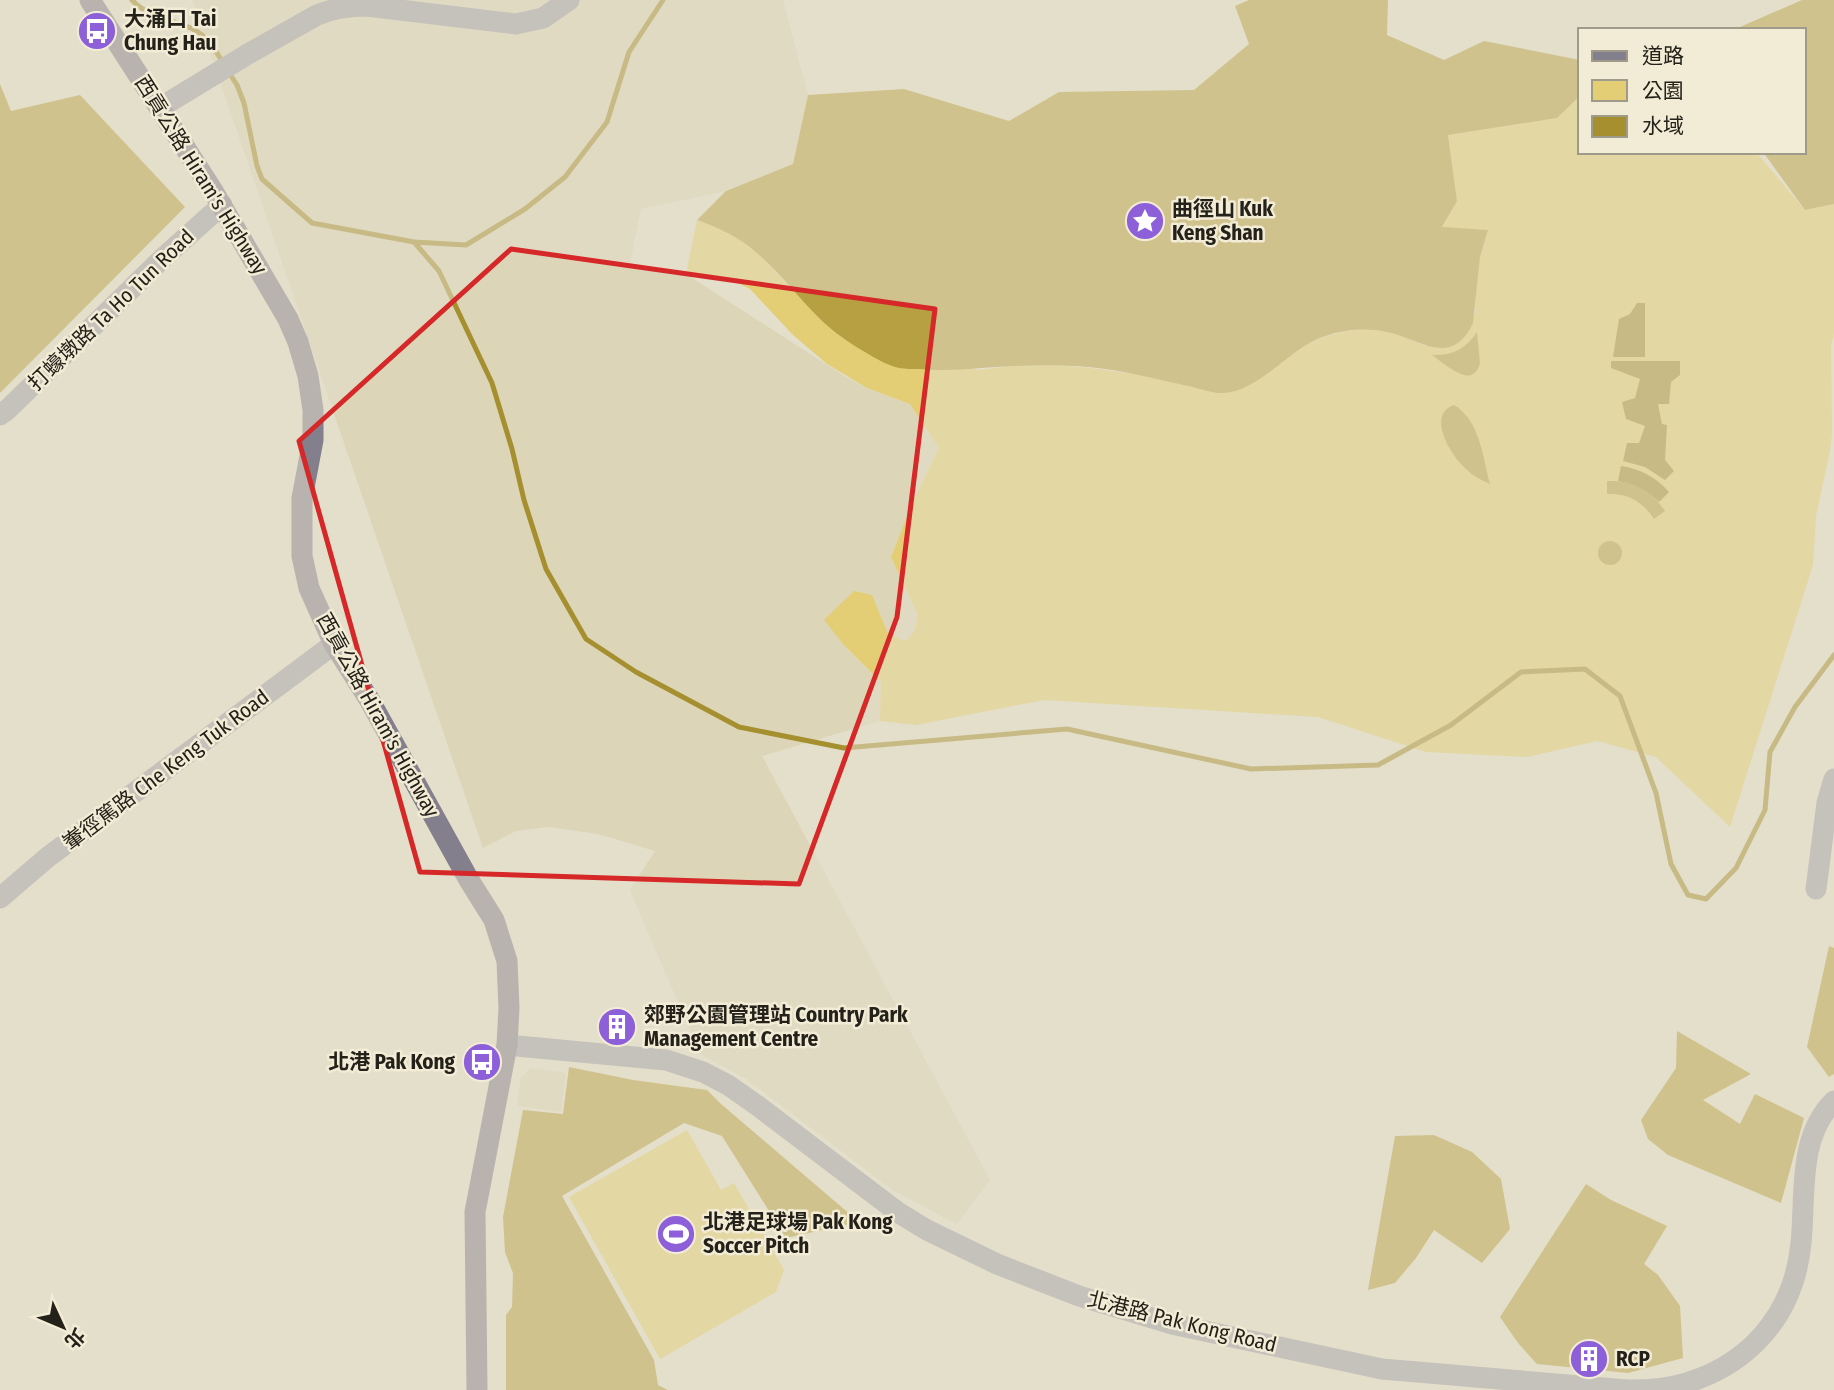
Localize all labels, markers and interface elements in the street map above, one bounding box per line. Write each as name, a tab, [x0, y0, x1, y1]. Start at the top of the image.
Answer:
place label: 大涌口 Tai Chung Hau	[124, 6, 216, 56]
bus stop icon: 大涌口 Tai Chung Hau	[76, 10, 118, 52]
legend	[1578, 28, 1806, 154]
text: 道路	[1642, 43, 1684, 69]
street label: 西貢公路 Hiram's Highway	[129, 71, 273, 280]
text: 公園	[1642, 78, 1684, 104]
text: 水域	[1642, 113, 1684, 139]
place label: 曲徑山 Kuk Keng Shan	[1172, 196, 1273, 246]
place icon: 曲徑山 Kuk Keng Shan	[1124, 200, 1166, 242]
street label: 打蠔墩路 Ta Ho Tun Road	[22, 224, 200, 396]
street label: 西貢公路 Hiram's Highway	[311, 608, 445, 822]
street label: 輋徑篤路 Che Keng Tuk Road	[58, 684, 274, 856]
place label: 郊野公園管理站 Country Park Management Centre	[644, 1002, 908, 1052]
building icon: 郊野公園管理站 Country Park Management Centre	[596, 1006, 638, 1048]
bus stop icon: 北港 Pak Kong	[461, 1041, 503, 1083]
place label: 北港 Pak Kong	[328, 1049, 456, 1075]
place label: 北港足球場 Pak Kong Soccer Pitch	[703, 1209, 893, 1259]
sports icon: 北港足球場 Pak Kong Soccer Pitch	[655, 1213, 697, 1255]
street label: 北港路 Pak Kong Road	[1085, 1286, 1279, 1358]
north arrow	[28, 1292, 98, 1362]
text: 北	[60, 1324, 90, 1353]
building icon: RCP	[1568, 1338, 1610, 1380]
place label: RCP	[1616, 1346, 1651, 1372]

